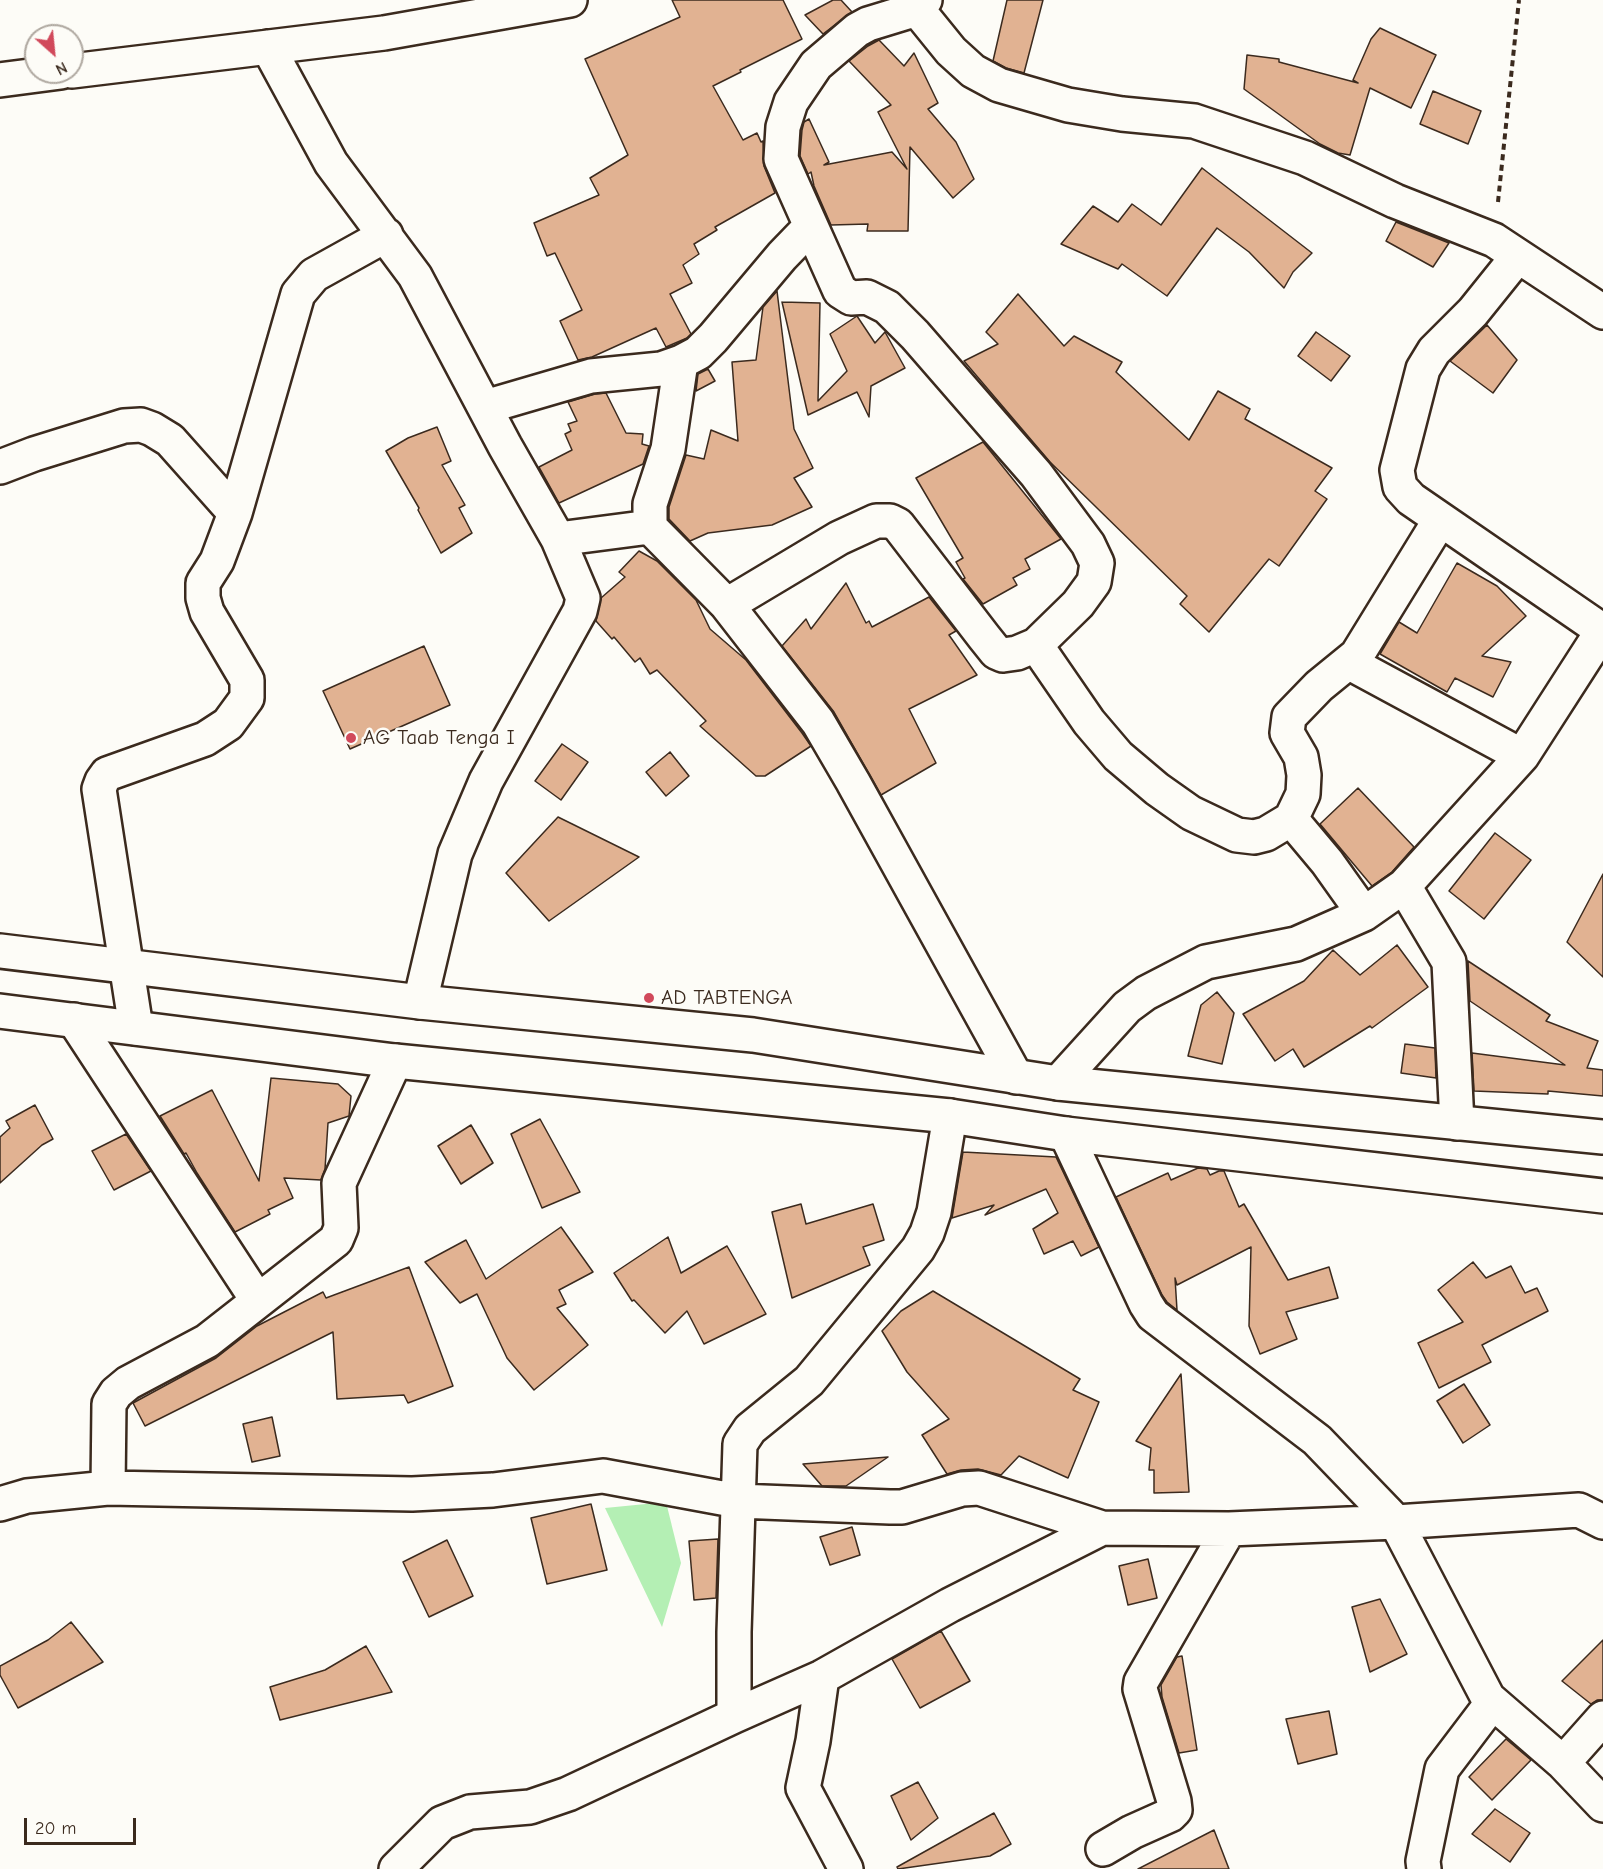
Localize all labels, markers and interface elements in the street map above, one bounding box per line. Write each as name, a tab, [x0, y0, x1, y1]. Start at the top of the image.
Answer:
north arrow	[24, 24, 84, 84]
text: N	[53, 58, 70, 79]
place label: AG Taab Tenga I	[363, 725, 515, 751]
marker: AG Taab Tenga I	[344, 731, 358, 745]
place label: AD TABTENGA	[661, 985, 792, 1011]
marker: AD TABTENGA	[642, 991, 656, 1005]
scale bar	[27, 1806, 140, 1844]
text: 20 m	[35, 1818, 76, 1839]

